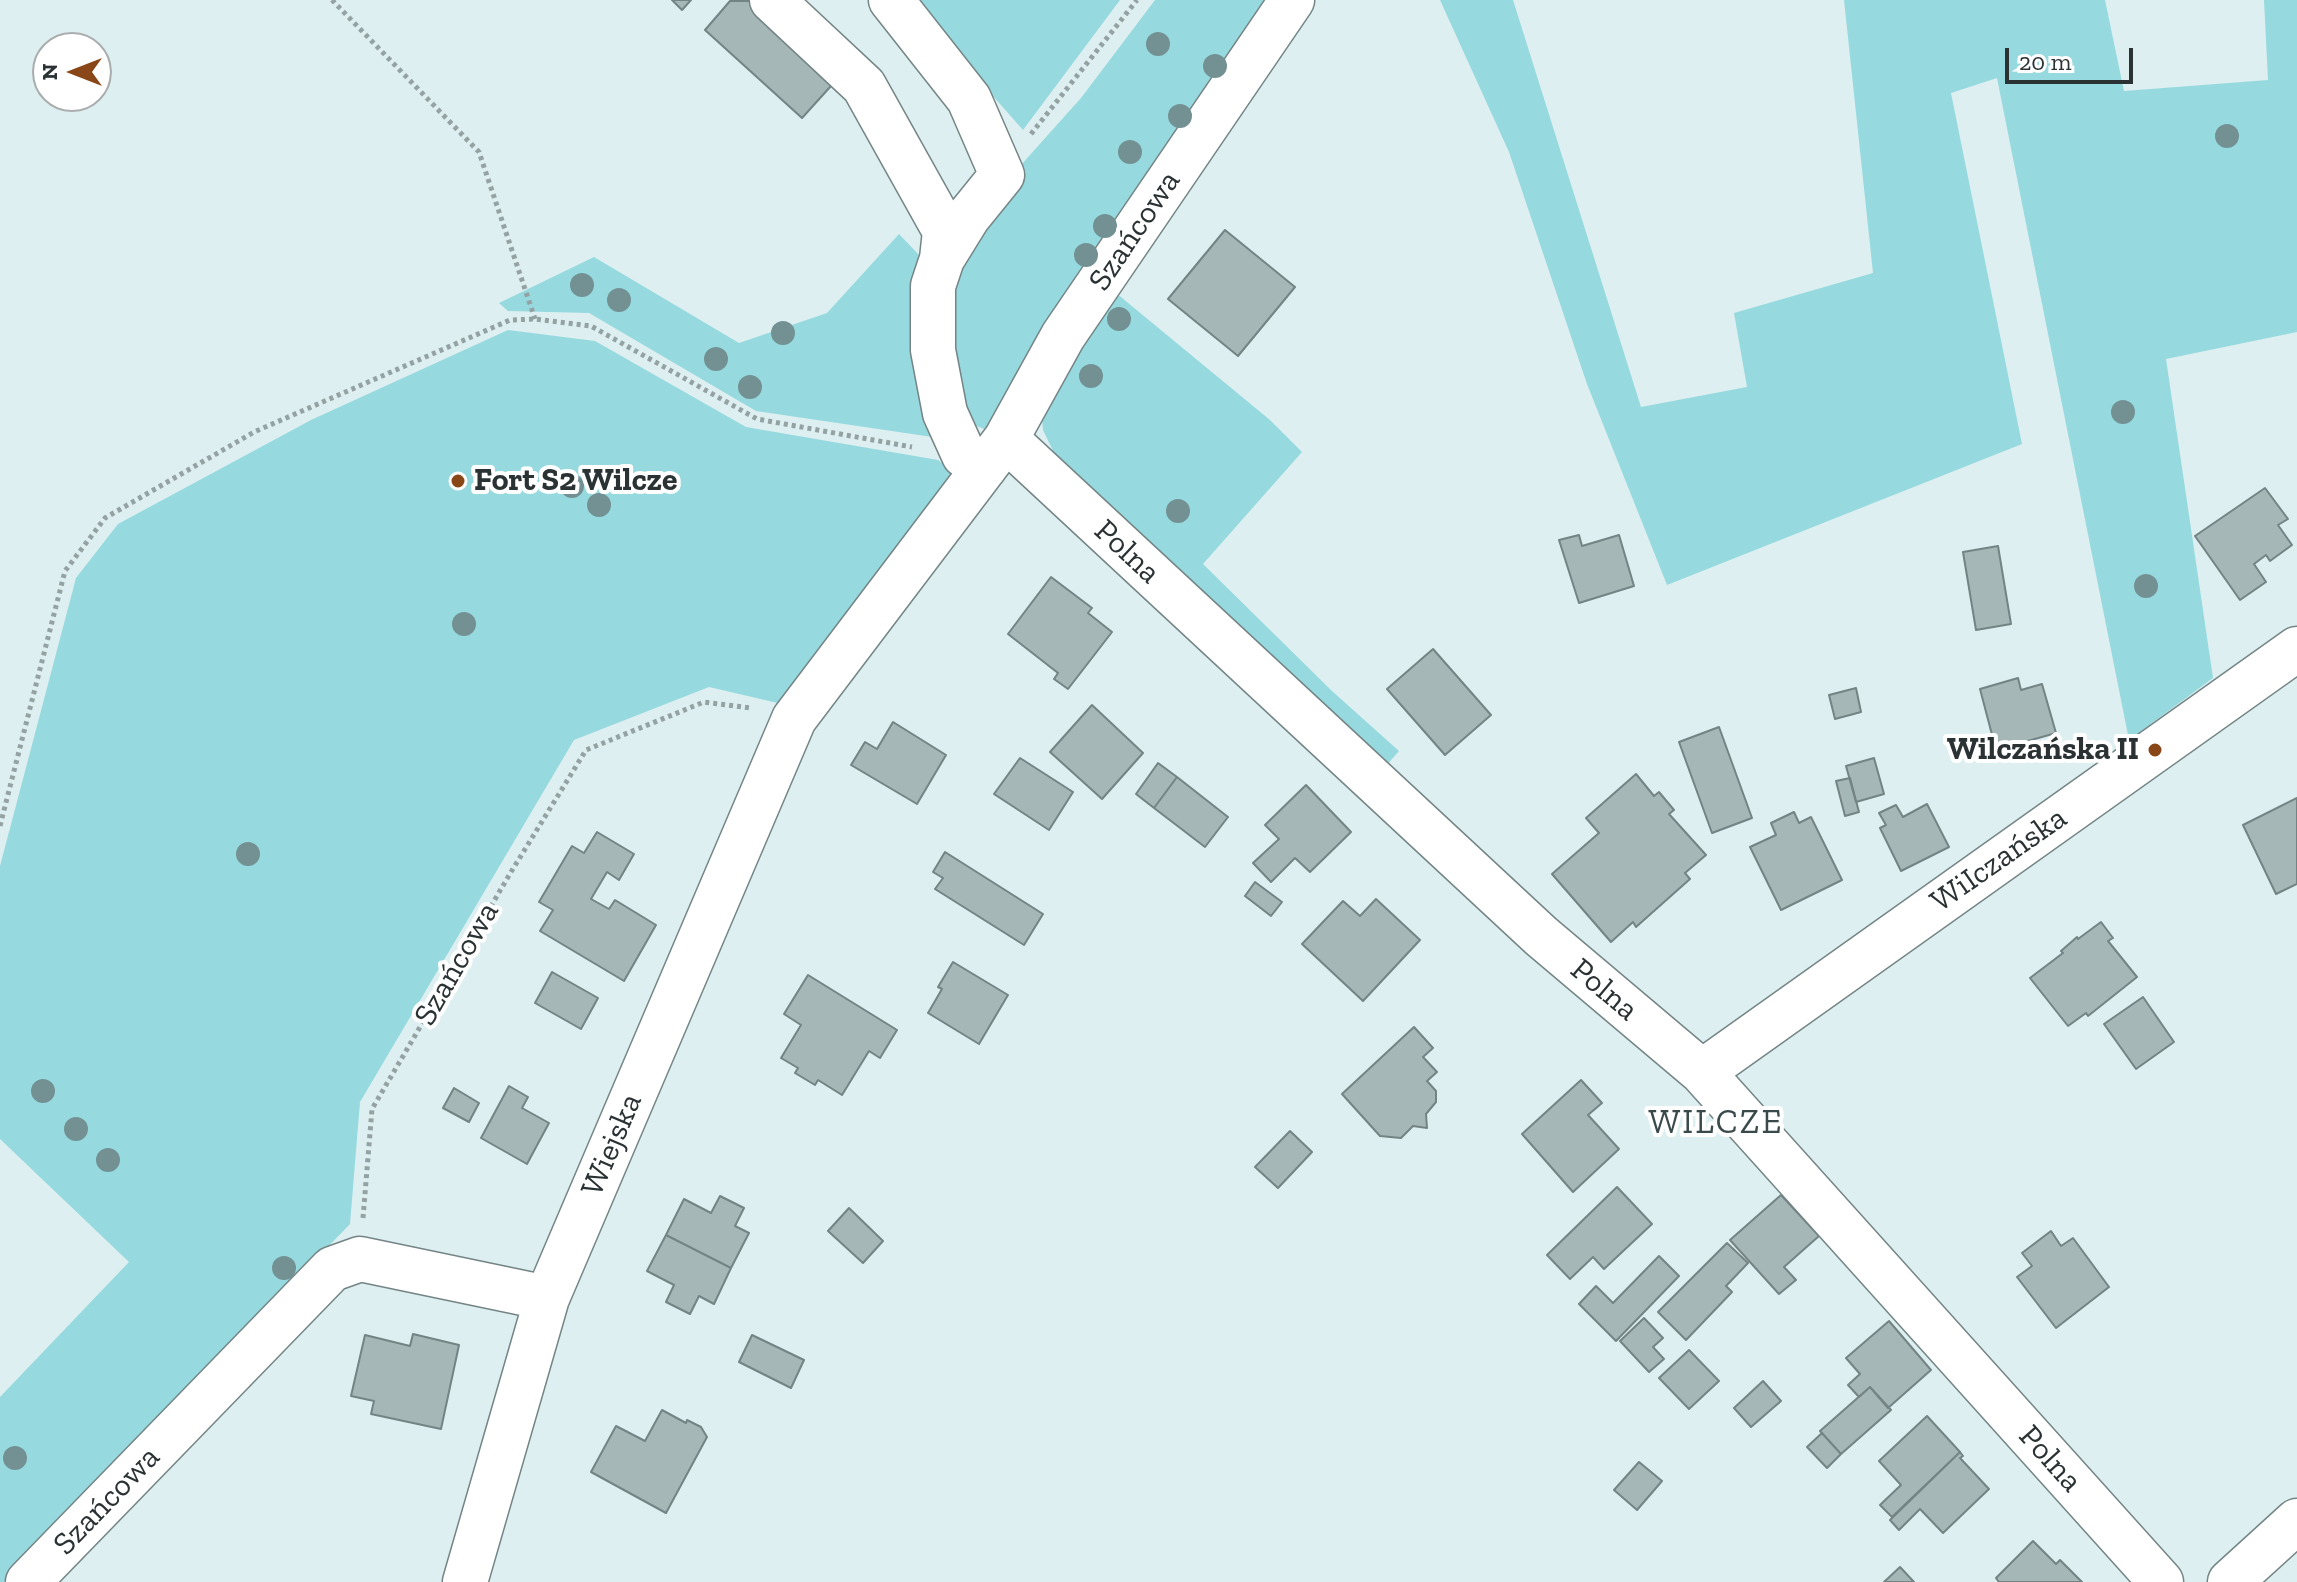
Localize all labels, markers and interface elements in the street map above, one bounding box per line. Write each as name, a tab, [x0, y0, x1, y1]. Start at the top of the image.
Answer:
north arrow	[32, 32, 112, 112]
scale bar	[2009, 32, 2137, 82]
text: 20 m	[2019, 47, 2071, 76]
text: N	[36, 64, 63, 80]
street label: Szańcowa	[1081, 164, 1189, 298]
place label: Fort S2 Wilcze	[474, 462, 677, 500]
marker: Fort S2 Wilcze	[449, 472, 467, 490]
street label: Polna	[1086, 512, 1168, 592]
place label: Wilczańska II	[1947, 731, 2139, 769]
marker: Wilczańska II	[2146, 741, 2164, 759]
street label: WiIczańska	[1924, 799, 2074, 921]
street label: Szańcowa	[406, 895, 508, 1033]
street label: Polna	[1562, 951, 1646, 1029]
street label: Wiejska	[573, 1088, 651, 1202]
district label: WILCZE	[1649, 1103, 1783, 1143]
street label: Polna	[2010, 1418, 2090, 1500]
street label: Szańcowa	[46, 1439, 168, 1563]

